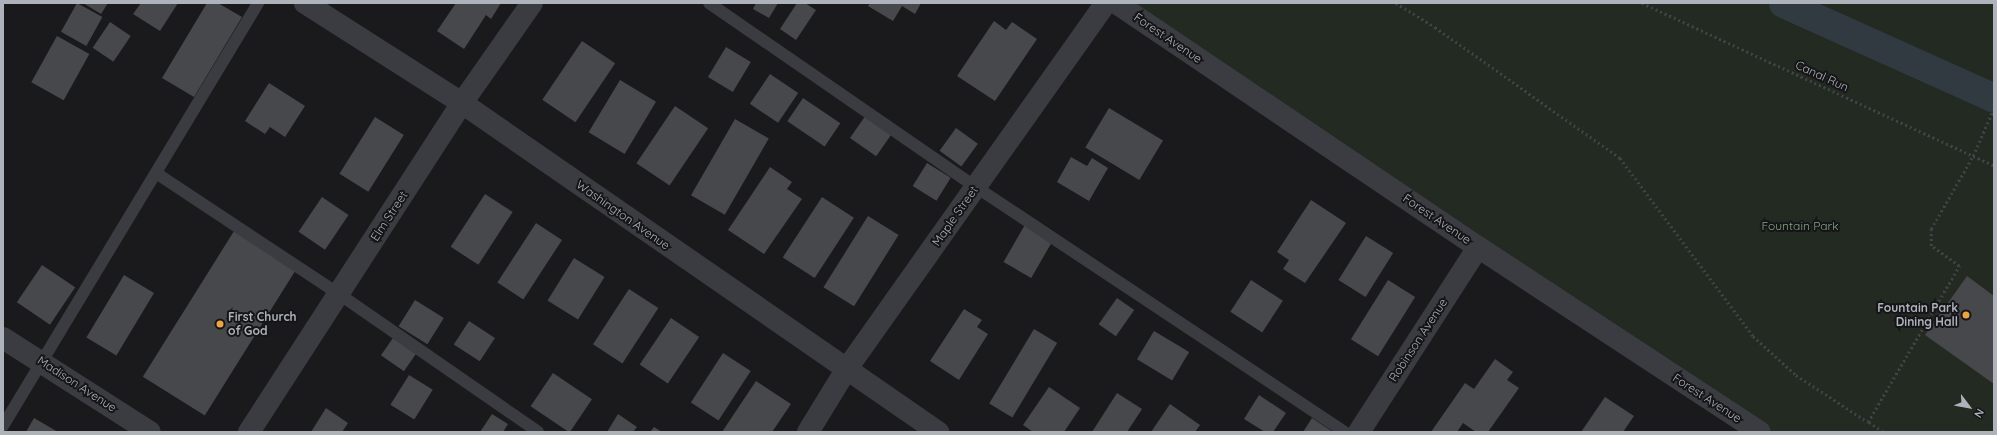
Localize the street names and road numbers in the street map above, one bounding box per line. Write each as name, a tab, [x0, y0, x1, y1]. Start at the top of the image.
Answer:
street label: Forest Avenue	[1131, 10, 1205, 66]
street label: Canal Run	[1793, 57, 1851, 95]
street label: Washington Avenue	[574, 177, 672, 253]
street label: Maple Street	[929, 183, 981, 249]
street label: Elm Street	[368, 188, 410, 244]
street label: Forest Avenue	[1400, 191, 1474, 247]
street label: Robinson Avenue	[1386, 296, 1450, 384]
street label: Madison Avenue	[35, 353, 119, 415]
street label: Forest Avenue	[1670, 370, 1744, 426]

